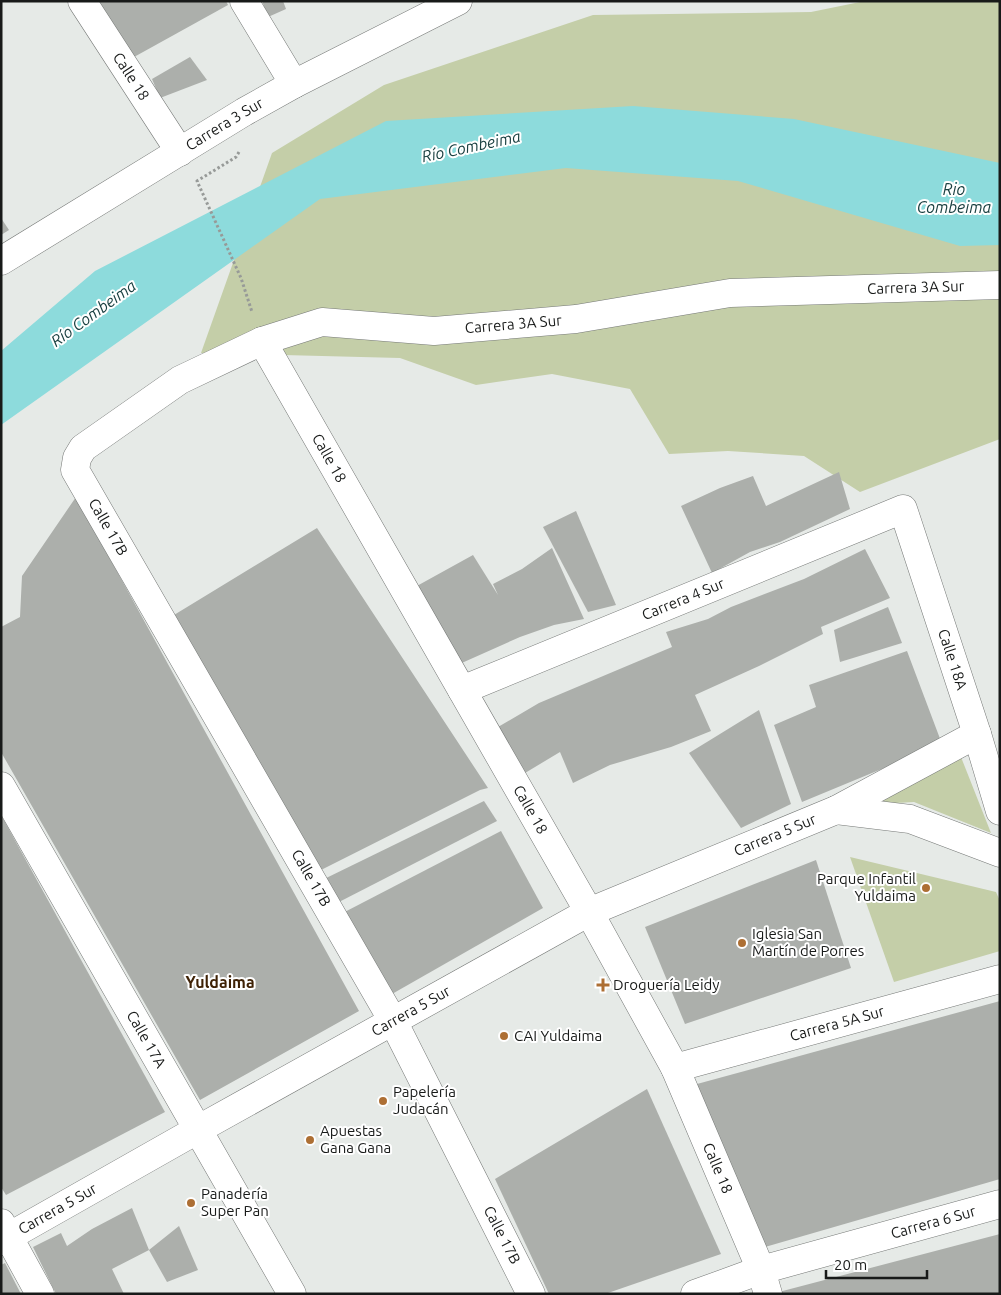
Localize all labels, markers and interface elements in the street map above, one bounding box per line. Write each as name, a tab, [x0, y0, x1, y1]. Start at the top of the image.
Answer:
street label: Calle 18	[110, 49, 153, 103]
street label: Carrera 3 Sur	[182, 94, 266, 154]
water label: Río Combeima	[420, 127, 522, 165]
water label: Rio Combeima	[917, 180, 992, 216]
water label: Río Combeima	[47, 276, 139, 350]
street label: Carrera 3A Sur	[867, 277, 965, 297]
street label: Carrera 3A Sur	[464, 311, 563, 336]
street label: Calle 18	[309, 430, 350, 485]
street label: Calle 17B	[85, 495, 132, 558]
street label: Carrera 4 Sur	[639, 574, 727, 623]
street label: Calle 18A	[935, 627, 971, 692]
street label: Calle 18	[510, 782, 551, 837]
street label: Carrera 5 Sur	[731, 810, 819, 859]
street label: Calle 17B	[288, 846, 335, 909]
place label: Parque Infantil Yuldaima	[817, 870, 916, 904]
marker: Parque Infantil Yuldaima	[920, 882, 932, 894]
place label: Iglesia San Martín de Porres	[752, 925, 864, 959]
marker: Iglesia San Martín de Porres	[736, 937, 748, 949]
district label: Yuldaima	[185, 973, 255, 991]
place label: Droguería Leidy	[613, 976, 720, 993]
marker: Droguería Leidy	[597, 979, 609, 991]
street label: Carrera 5 Sur	[368, 982, 453, 1039]
street label: Carrera 5A Sur	[788, 1002, 886, 1044]
street label: Calle 17A	[123, 1007, 170, 1071]
place label: CAI Yuldaima	[514, 1027, 602, 1044]
marker: CAI Yuldaima	[498, 1030, 510, 1042]
place label: Papelería Judacán	[393, 1083, 456, 1117]
marker: Papelería Judacán	[377, 1095, 389, 1107]
place label: Apuestas Gana Gana	[320, 1122, 391, 1156]
marker: Apuestas Gana Gana	[304, 1134, 316, 1146]
street label: Calle 18	[700, 1140, 736, 1196]
street label: Carrera 5 Sur	[15, 1179, 100, 1237]
place label: Panadería Super Pan	[201, 1185, 269, 1219]
marker: Panadería Super Pan	[185, 1197, 197, 1209]
street label: Carrera 6 Sur	[889, 1202, 978, 1242]
street label: Calle 17B	[481, 1203, 524, 1267]
scale bar	[826, 1248, 927, 1280]
text: 20 m	[834, 1256, 867, 1273]

